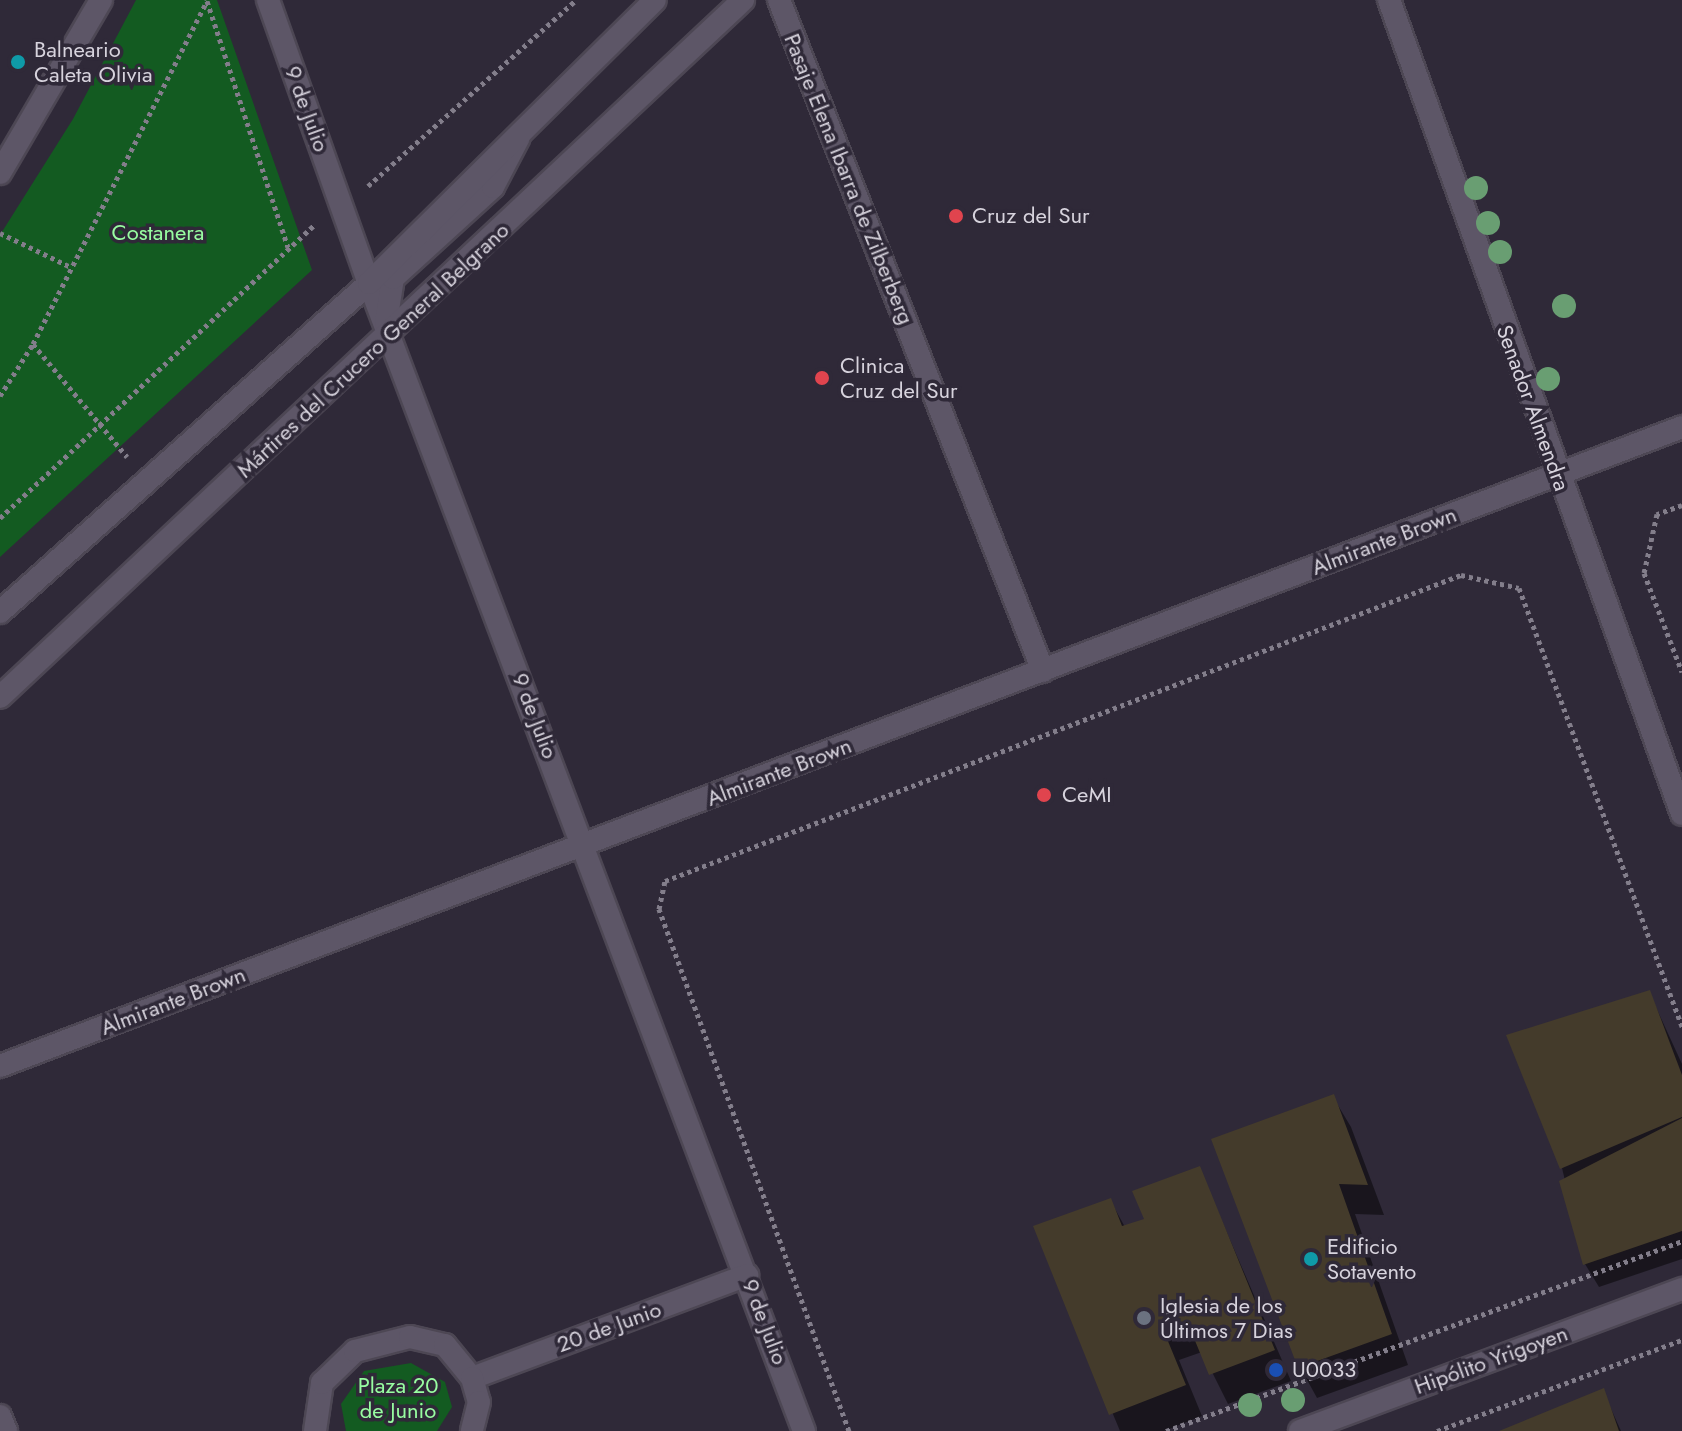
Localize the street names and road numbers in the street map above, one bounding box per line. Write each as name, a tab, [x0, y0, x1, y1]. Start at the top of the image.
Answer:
street label: Pasaje Elena Ibarra de Zilberberg	[778, 30, 920, 328]
street label: 9 de Julio	[279, 62, 335, 156]
street label: Mártires del Crucero General Belgrano	[231, 217, 515, 483]
street label: Senador Almendra	[1491, 321, 1575, 495]
street label: Almirante Brown	[1308, 501, 1460, 581]
street label: 9 de Julio	[507, 670, 563, 762]
street label: Almirante Brown	[703, 732, 855, 812]
street label: Almirante Brown	[97, 961, 249, 1041]
street label: 9 de Julio	[737, 1276, 793, 1368]
street label: 20 de Junio	[553, 1296, 665, 1358]
street label: Hipólito Yrigoyen	[1411, 1320, 1571, 1400]

